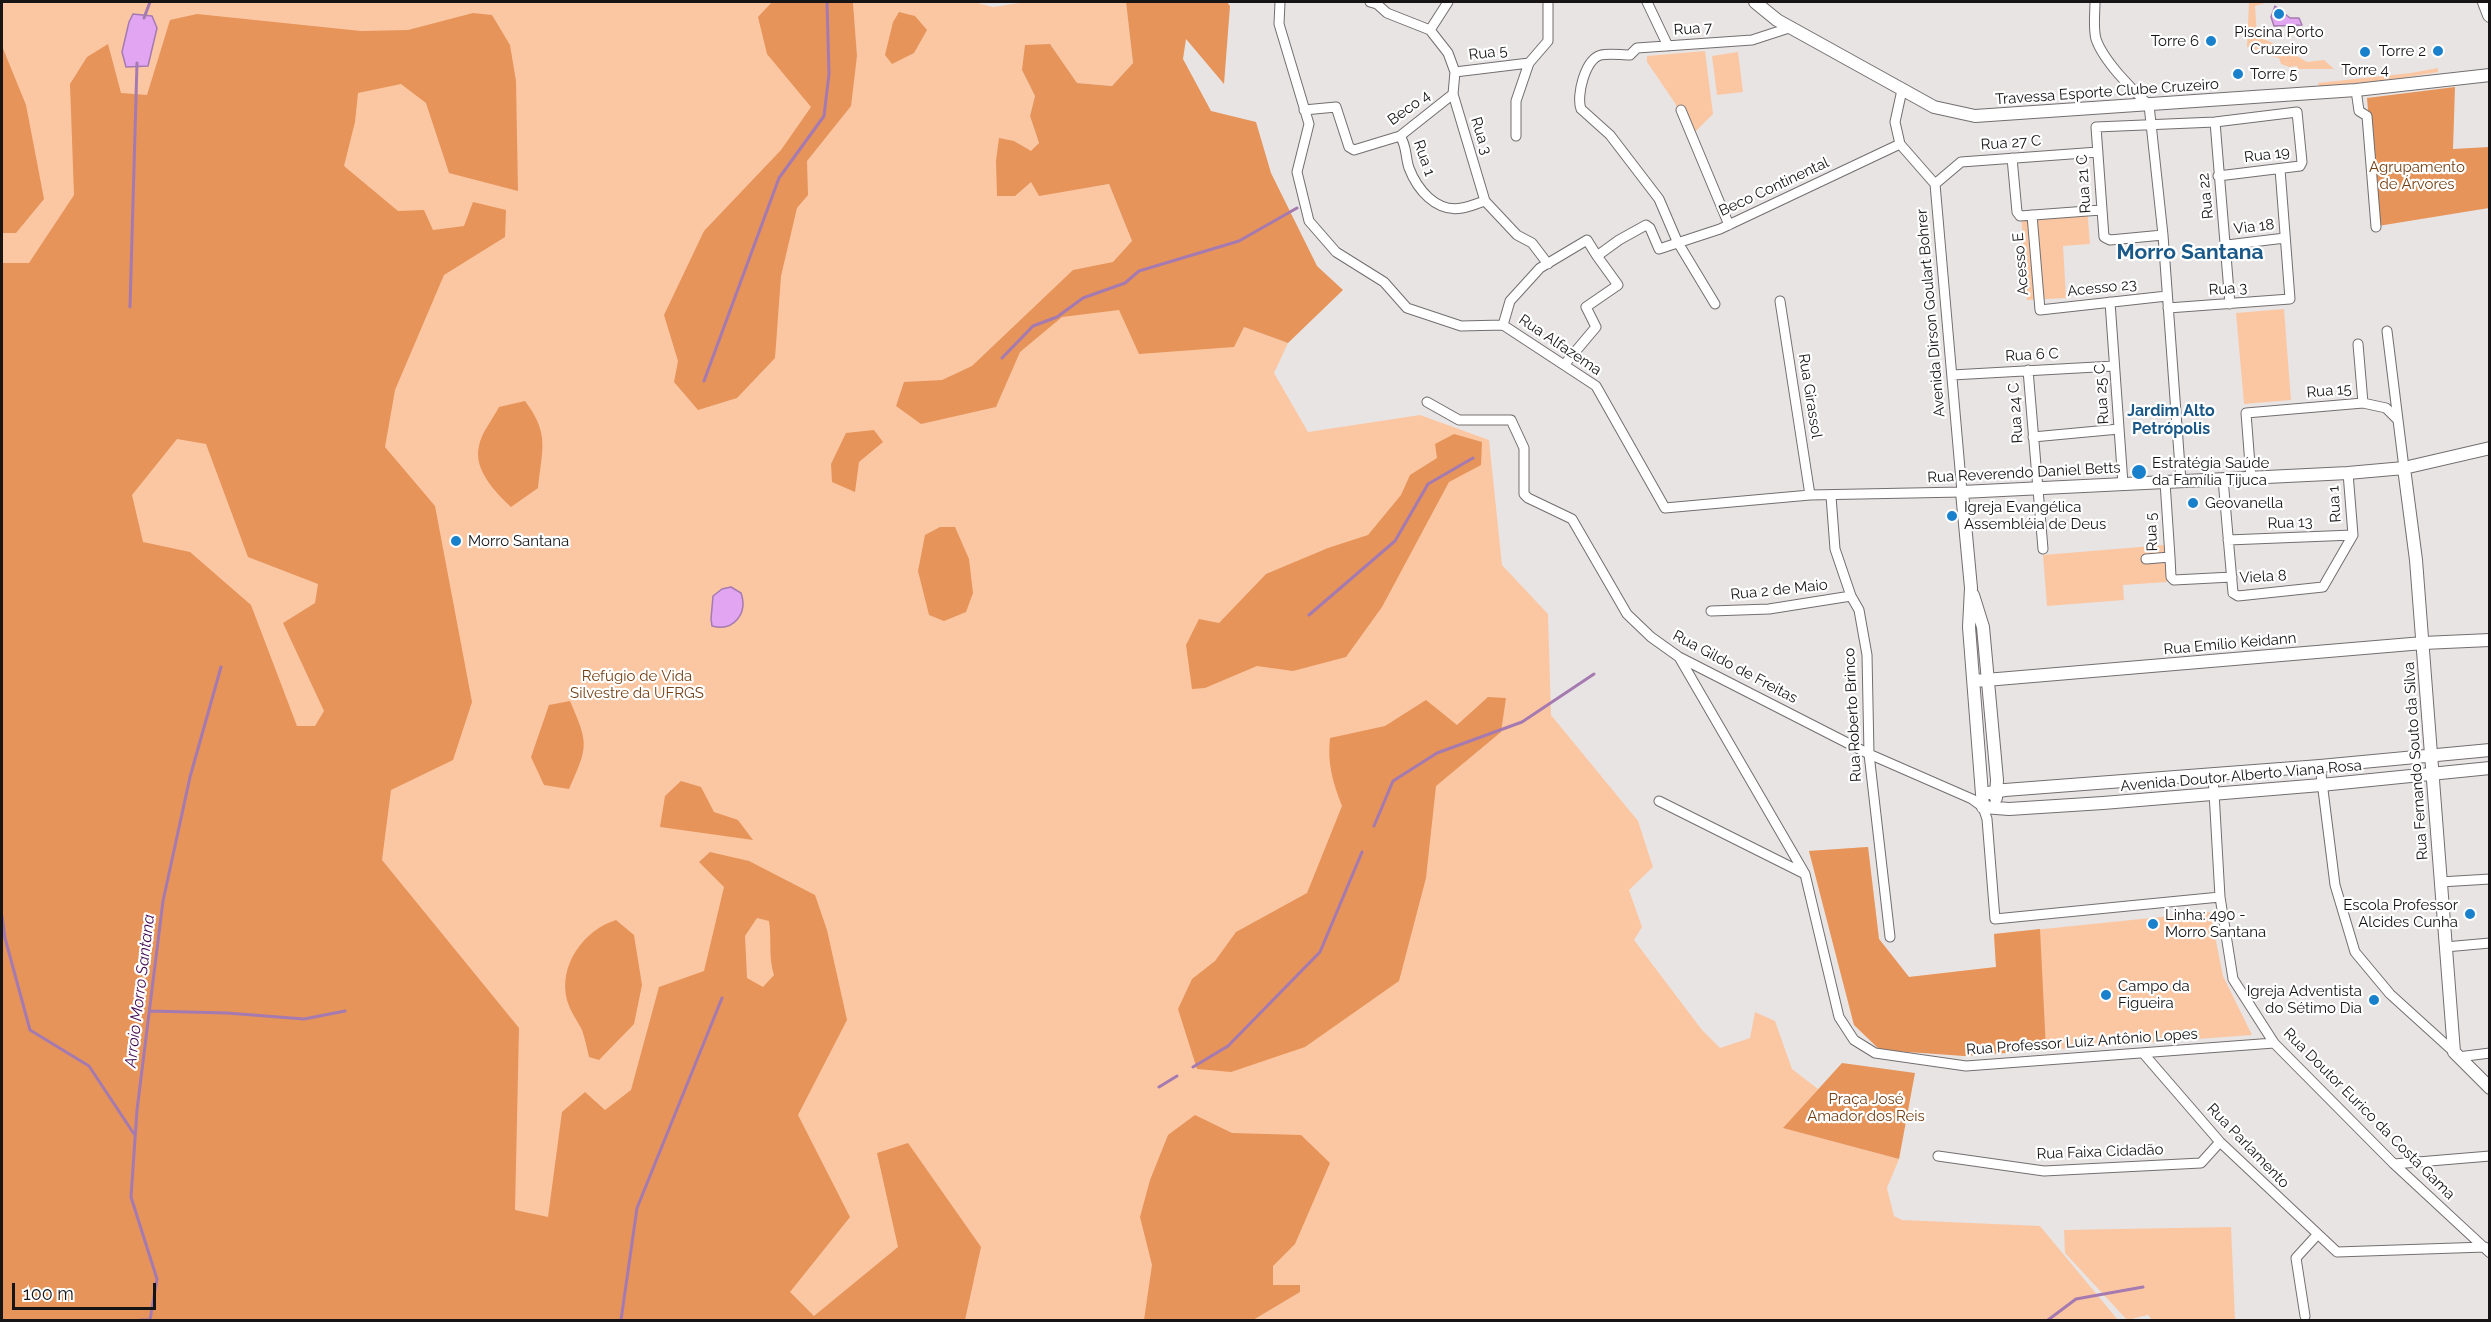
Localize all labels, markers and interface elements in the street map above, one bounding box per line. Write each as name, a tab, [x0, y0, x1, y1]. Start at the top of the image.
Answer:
marker: Piscina Porto Cruzeiro	[2272, 7, 2286, 21]
street label: Rua 7	[1673, 19, 1713, 39]
place label: Piscina Porto Cruzeiro	[2234, 23, 2324, 58]
place label: Torre 6	[2151, 32, 2199, 50]
marker: Torre 6	[2204, 34, 2218, 48]
street label: Rua 5	[1468, 42, 1508, 64]
place label: Torre 2	[2379, 42, 2426, 60]
marker: Torre 2	[2431, 44, 2445, 58]
marker: Torre 4	[2358, 45, 2372, 59]
place label: Torre 4	[2341, 61, 2389, 79]
place label: Torre 5	[2250, 65, 2297, 83]
marker: Torre 5	[2231, 67, 2245, 81]
street label: Travessa Esporte Clube Cruzeiro	[1995, 75, 2219, 109]
street label: Beco 4	[1384, 87, 1434, 129]
street label: Rua 3	[1467, 115, 1495, 157]
street label: Rua 27 C	[1980, 132, 2042, 154]
street label: Rua 1	[1409, 138, 1439, 178]
street label: Rua 19	[2243, 143, 2291, 167]
street label: Beco Continental	[1716, 154, 1832, 220]
street label: Rua 21 C	[2073, 154, 2095, 214]
park label: Agrupamento de Árvores	[2369, 158, 2465, 193]
street label: Rua 22	[2195, 172, 2217, 220]
street label: Avenida Dirson Goulart Bohrer	[1913, 208, 1949, 418]
street label: Via 18	[2233, 216, 2275, 238]
street label: Acesso E	[2009, 232, 2033, 296]
district label: Morro Santana	[2117, 240, 2263, 266]
street label: Acesso 23	[2066, 275, 2138, 301]
street label: Rua 3	[2208, 279, 2248, 299]
street label: Rua Alfazema	[1515, 311, 1605, 379]
street label: Rua 6 C	[2005, 345, 2059, 365]
street label: Rua Girassol	[1794, 352, 1826, 440]
street label: Rua 25 C	[2091, 363, 2113, 425]
street label: Rua 15	[2306, 380, 2352, 402]
street label: Rua 24 C	[2005, 382, 2027, 444]
district label: Jardim Alto Petrópolis	[2127, 401, 2215, 439]
place label: Estratégia Saúde da Família Tijuca	[2152, 454, 2269, 489]
street label: Rua Reverendo Daniel Betts	[1927, 459, 2121, 487]
marker: Estratégia Saúde da Família Tijuca	[2130, 463, 2148, 481]
street label: Rua 1	[2325, 485, 2345, 523]
place label: Geovanella	[2205, 494, 2283, 512]
marker: Geovanella	[2186, 496, 2200, 510]
place label: Igreja Evangélica Assembléia de Deus	[1964, 498, 2106, 533]
marker: Igreja Evangélica Assembléia de Deus	[1945, 509, 1959, 523]
street label: Rua 5	[2142, 512, 2162, 552]
street label: Rua 13	[2267, 513, 2313, 533]
place label: Morro Santana	[468, 532, 569, 550]
marker: Morro Santana	[449, 534, 463, 548]
street label: Viela 8	[2239, 567, 2287, 587]
street label: Rua 2 de Maio	[1730, 576, 1828, 604]
street label: Rua Gildo de Freitas	[1670, 627, 1800, 707]
street label: Rua Emílio Keidann	[2163, 629, 2297, 659]
street label: Rua Roberto Brinco	[1840, 647, 1866, 783]
street label: Rua Fernando Souto da Silva	[2400, 661, 2432, 861]
park label: Refúgio de Vida Silvestre da UFRGS	[570, 667, 704, 702]
street label: Avenida Doutor Alberto Viana Rosa	[2119, 756, 2363, 796]
place label: Escola Professor Alcides Cunha	[2343, 896, 2458, 931]
place label: Linha: 490 - Morro Santana	[2165, 906, 2266, 941]
marker: Escola Professor Alcides Cunha	[2463, 907, 2477, 921]
water label: Arroio Morro Santana	[121, 913, 159, 1069]
marker: Linha: 490 - Morro Santana	[2146, 917, 2160, 931]
place label: Campo da Figueira	[2118, 977, 2190, 1012]
place label: Igreja Adventista do Sétimo Dia	[2247, 982, 2362, 1017]
marker: Campo da Figueira	[2099, 988, 2113, 1002]
marker: Igreja Adventista do Sétimo Dia	[2367, 993, 2381, 1007]
street label: Rua Professor Luiz Antônio Lopes	[1966, 1025, 2198, 1059]
street label: Rua Doutor Eurico da Costa Gama	[2280, 1025, 2458, 1203]
park label: Praça José Amador dos Reis	[1807, 1090, 1925, 1125]
street label: Rua Parlamento	[2203, 1100, 2293, 1192]
street label: Rua Faixa Cidadão	[2036, 1141, 2164, 1163]
scale bar	[15, 1271, 159, 1309]
text: 100 m	[23, 1283, 74, 1304]

